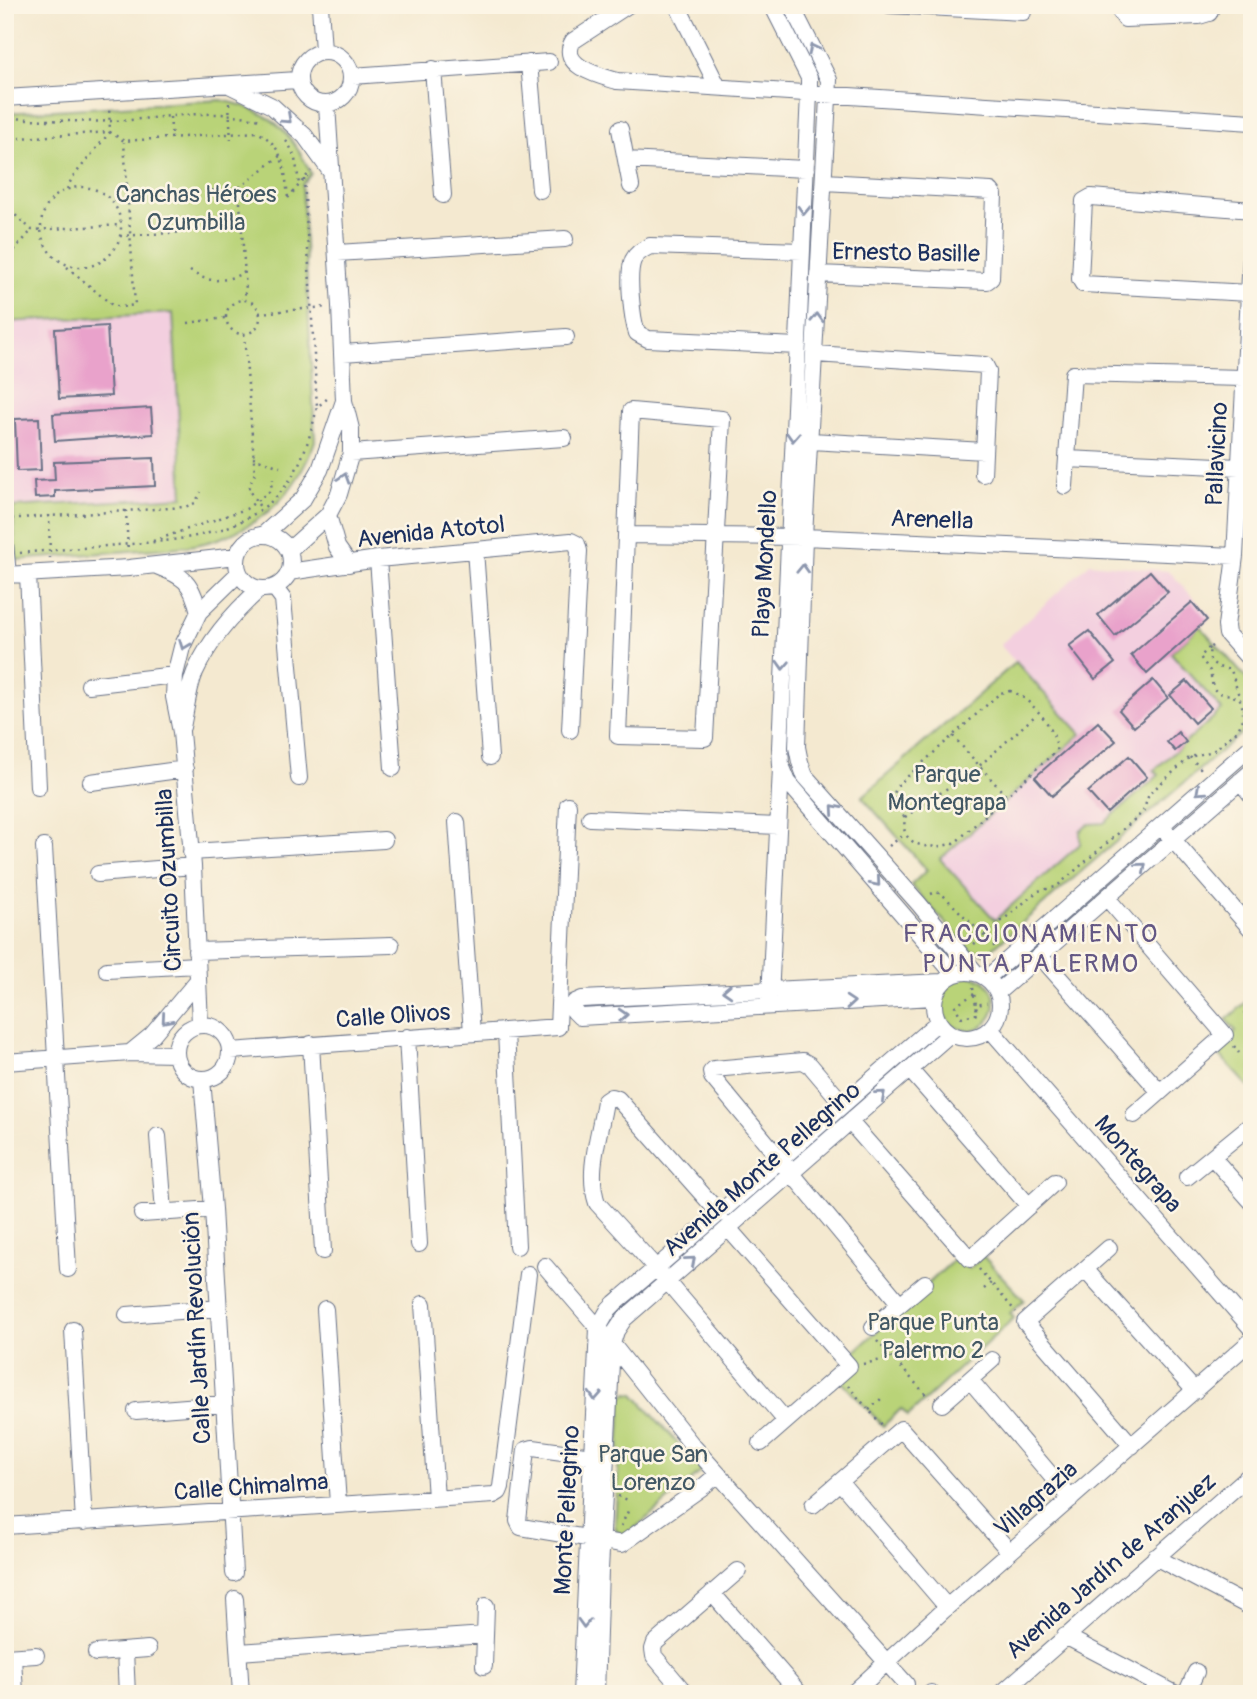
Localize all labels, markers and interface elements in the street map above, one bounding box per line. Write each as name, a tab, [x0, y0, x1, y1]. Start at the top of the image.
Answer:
one-way arrow	[808, 44, 822, 56]
one-way arrow	[279, 111, 292, 124]
park label: Canchas Héroes Ozumbilla	[116, 180, 277, 237]
one-way arrow	[796, 205, 811, 216]
street label: Ernesto Basille	[832, 237, 980, 269]
one-way arrow	[809, 312, 824, 323]
street label: Pallavicino	[1200, 401, 1234, 507]
one-way arrow	[786, 432, 801, 443]
one-way arrow	[336, 473, 350, 485]
street label: Playa Mondello	[747, 489, 783, 639]
street label: Arenella	[890, 504, 974, 536]
street label: Avenida Atotol	[356, 510, 506, 554]
one-way arrow	[796, 564, 811, 575]
one-way arrow	[179, 639, 193, 651]
one-way arrow	[776, 659, 791, 670]
park label: Parque Montegrapa	[887, 760, 1007, 817]
one-way arrow	[1196, 783, 1209, 795]
street label: Circuito Ozumbilla	[150, 788, 188, 972]
one-way arrow	[830, 804, 843, 817]
one-way arrow	[1134, 863, 1147, 875]
one-way arrow	[868, 874, 880, 887]
district label: FRACCIONAMIENTO PUNTA PALERMO	[903, 918, 1159, 980]
one-way arrow	[722, 983, 733, 998]
one-way arrow	[845, 995, 856, 1010]
street label: Calle Olivos	[335, 998, 452, 1034]
one-way arrow	[617, 1008, 628, 1023]
one-way arrow	[162, 1010, 174, 1023]
street label: Avenida Monte Pellegrino	[657, 1075, 867, 1263]
one-way arrow	[873, 1091, 886, 1103]
street label: Montegrapa	[1088, 1110, 1188, 1218]
street label: Calle Jardín Revolución	[176, 1211, 218, 1445]
one-way arrow	[683, 1256, 696, 1269]
park label: Parque Punta Palermo 2	[867, 1308, 999, 1365]
one-way arrow	[587, 1391, 602, 1402]
street label: Monte Pellegrino	[548, 1424, 586, 1596]
park label: Parque San Lorenzo	[598, 1440, 708, 1497]
street label: Villagrazia	[988, 1455, 1084, 1543]
street label: Calle Chimalma	[173, 1467, 329, 1507]
street label: Avenida Jardín de Aranjuez	[1000, 1467, 1222, 1665]
one-way arrow	[577, 1618, 592, 1629]

